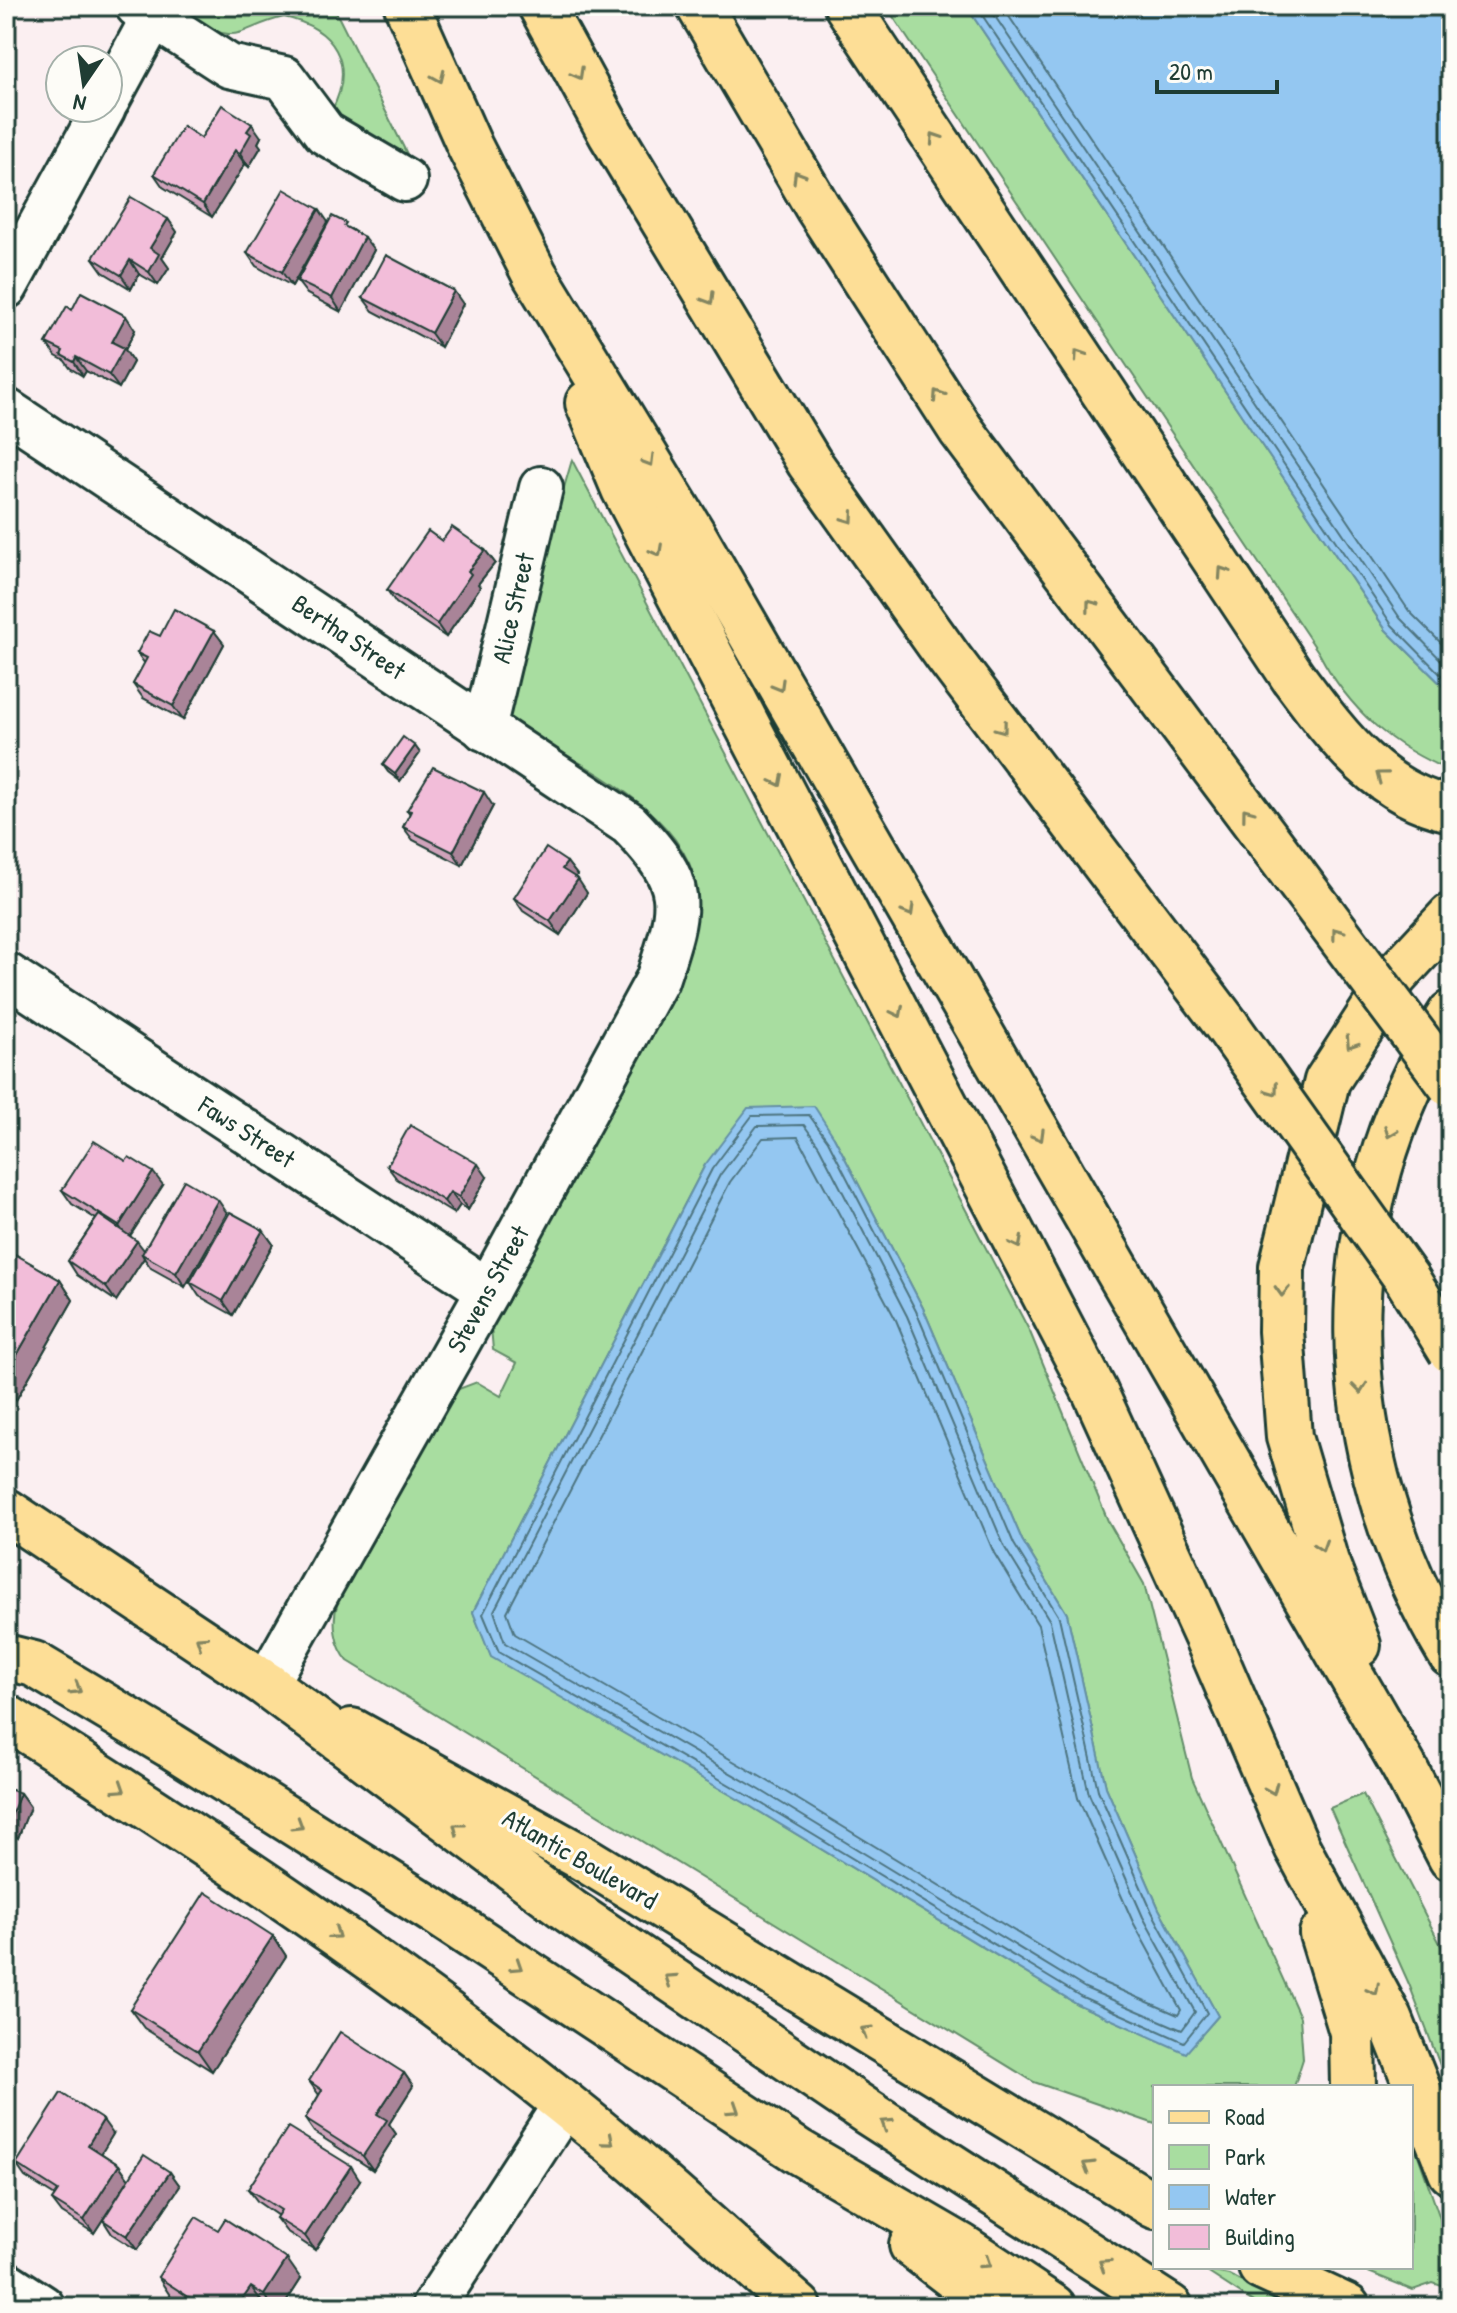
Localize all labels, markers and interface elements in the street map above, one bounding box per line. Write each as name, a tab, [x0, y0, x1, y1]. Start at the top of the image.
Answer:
north arrow	[44, 44, 124, 124]
scale bar	[1157, 44, 1277, 94]
text: 20 m	[1169, 55, 1213, 87]
one-way arrow	[568, 66, 584, 80]
one-way arrow	[429, 69, 445, 83]
text: N	[70, 87, 89, 119]
one-way arrow	[930, 133, 945, 147]
one-way arrow	[792, 170, 808, 185]
one-way arrow	[699, 290, 715, 305]
one-way arrow	[1074, 349, 1089, 363]
one-way arrow	[933, 389, 948, 404]
one-way arrow	[639, 452, 654, 467]
one-way arrow	[839, 509, 854, 524]
one-way arrow	[647, 543, 662, 557]
street label: Alice Street	[483, 548, 542, 667]
one-way arrow	[1218, 566, 1233, 580]
street label: Bertha Street	[286, 586, 414, 688]
one-way arrow	[1087, 599, 1101, 613]
one-way arrow	[770, 677, 785, 692]
one-way arrow	[992, 720, 1006, 734]
one-way arrow	[1376, 771, 1390, 785]
one-way arrow	[769, 772, 784, 787]
one-way arrow	[1243, 807, 1257, 822]
one-way arrow	[899, 902, 915, 917]
one-way arrow	[1333, 927, 1347, 942]
one-way arrow	[888, 1003, 903, 1018]
one-way arrow	[1346, 1035, 1361, 1049]
one-way arrow	[1264, 1081, 1278, 1096]
street label: Faws Street	[191, 1087, 303, 1176]
one-way arrow	[1383, 1124, 1400, 1138]
one-way arrow	[1029, 1127, 1045, 1142]
street label: Stevens Street	[438, 1218, 537, 1359]
one-way arrow	[1008, 1234, 1023, 1249]
one-way arrow	[1273, 1285, 1290, 1298]
one-way arrow	[1351, 1381, 1368, 1394]
one-way arrow	[1311, 1538, 1327, 1552]
one-way arrow	[195, 1636, 209, 1651]
one-way arrow	[67, 1679, 82, 1695]
one-way arrow	[111, 1779, 125, 1794]
one-way arrow	[1263, 1781, 1279, 1795]
street label: Atlantic Boulevard	[496, 1800, 664, 1917]
one-way arrow	[289, 1816, 304, 1831]
one-way arrow	[453, 1823, 467, 1837]
one-way arrow	[327, 1924, 341, 1938]
one-way arrow	[508, 1956, 522, 1971]
one-way arrow	[664, 1973, 678, 1988]
one-way arrow	[1364, 1982, 1379, 1996]
one-way arrow	[860, 2025, 875, 2041]
legend	[1153, 2085, 1413, 2269]
one-way arrow	[725, 2099, 739, 2114]
text: Road	[1225, 2100, 1264, 2132]
one-way arrow	[880, 2118, 894, 2133]
one-way arrow	[600, 2131, 615, 2146]
text: Park	[1225, 2140, 1265, 2172]
one-way arrow	[1082, 2160, 1097, 2175]
text: Water	[1225, 2180, 1276, 2212]
text: Building	[1225, 2220, 1295, 2252]
one-way arrow	[978, 2253, 992, 2268]
one-way arrow	[1099, 2259, 1113, 2274]

